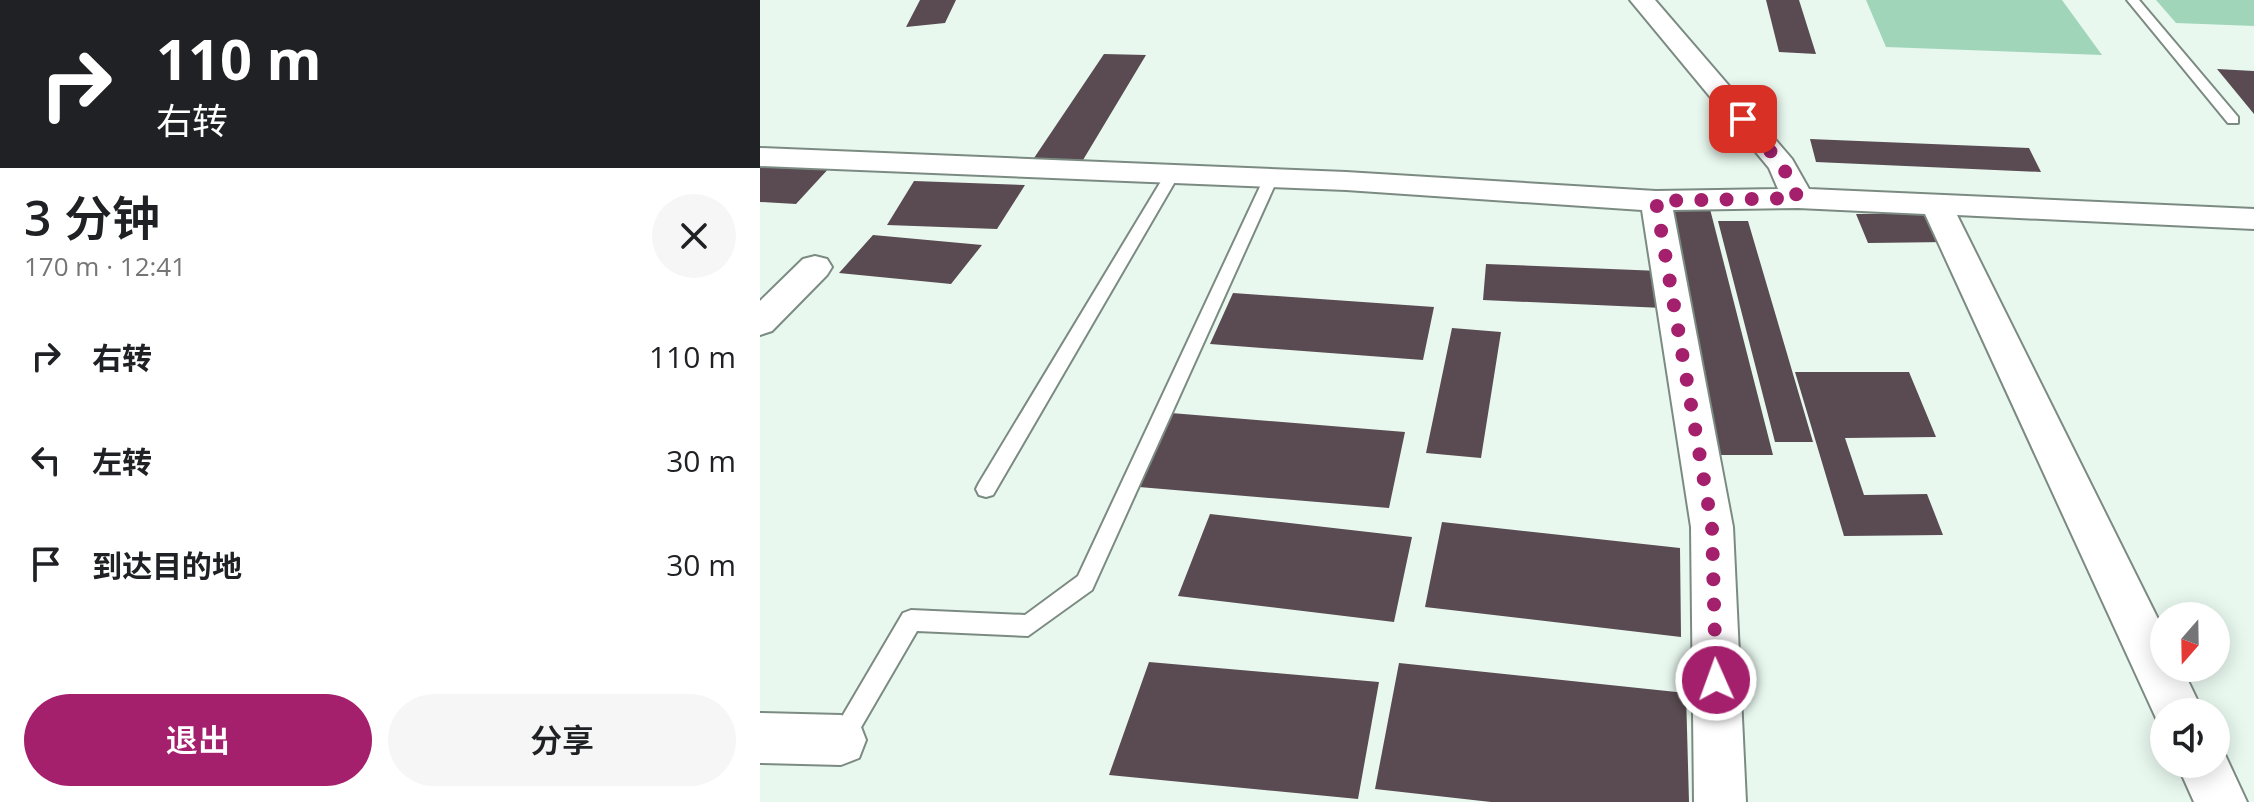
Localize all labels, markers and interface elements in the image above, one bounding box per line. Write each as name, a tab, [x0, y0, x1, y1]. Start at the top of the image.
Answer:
text: 110 m	[156, 20, 322, 96]
icon: right	[24, 32, 128, 136]
pin	[1709, 85, 1777, 153]
text: 右转	[156, 96, 228, 145]
icon: arrive	[1721, 97, 1765, 141]
text: 3 分钟	[24, 185, 160, 250]
button: close	[652, 194, 736, 278]
text: 170 m · 12:41	[24, 248, 186, 284]
icon: right	[24, 334, 68, 378]
text: 110 m	[649, 336, 736, 377]
text: 右转	[92, 337, 152, 378]
icon: left	[24, 438, 68, 482]
text: 30 m	[666, 440, 736, 481]
text: 左转	[92, 441, 152, 482]
icon: arrive	[24, 542, 68, 586]
text: 30 m	[666, 544, 736, 585]
text: 到达目的地	[92, 545, 242, 586]
north arrow	[2150, 602, 2230, 682]
map controls	[2150, 602, 2230, 778]
position arrow	[1674, 638, 1758, 722]
button: 退出	[24, 694, 372, 786]
button: 分享	[388, 694, 736, 786]
button: sound	[2150, 698, 2230, 778]

